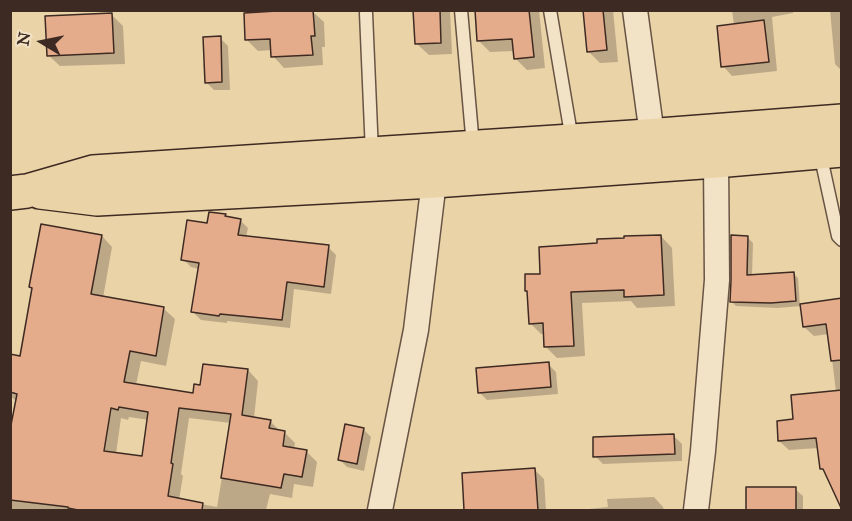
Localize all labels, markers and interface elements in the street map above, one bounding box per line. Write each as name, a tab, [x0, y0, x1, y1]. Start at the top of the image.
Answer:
north arrow	[12, 12, 72, 72]
text: N	[13, 30, 34, 47]

